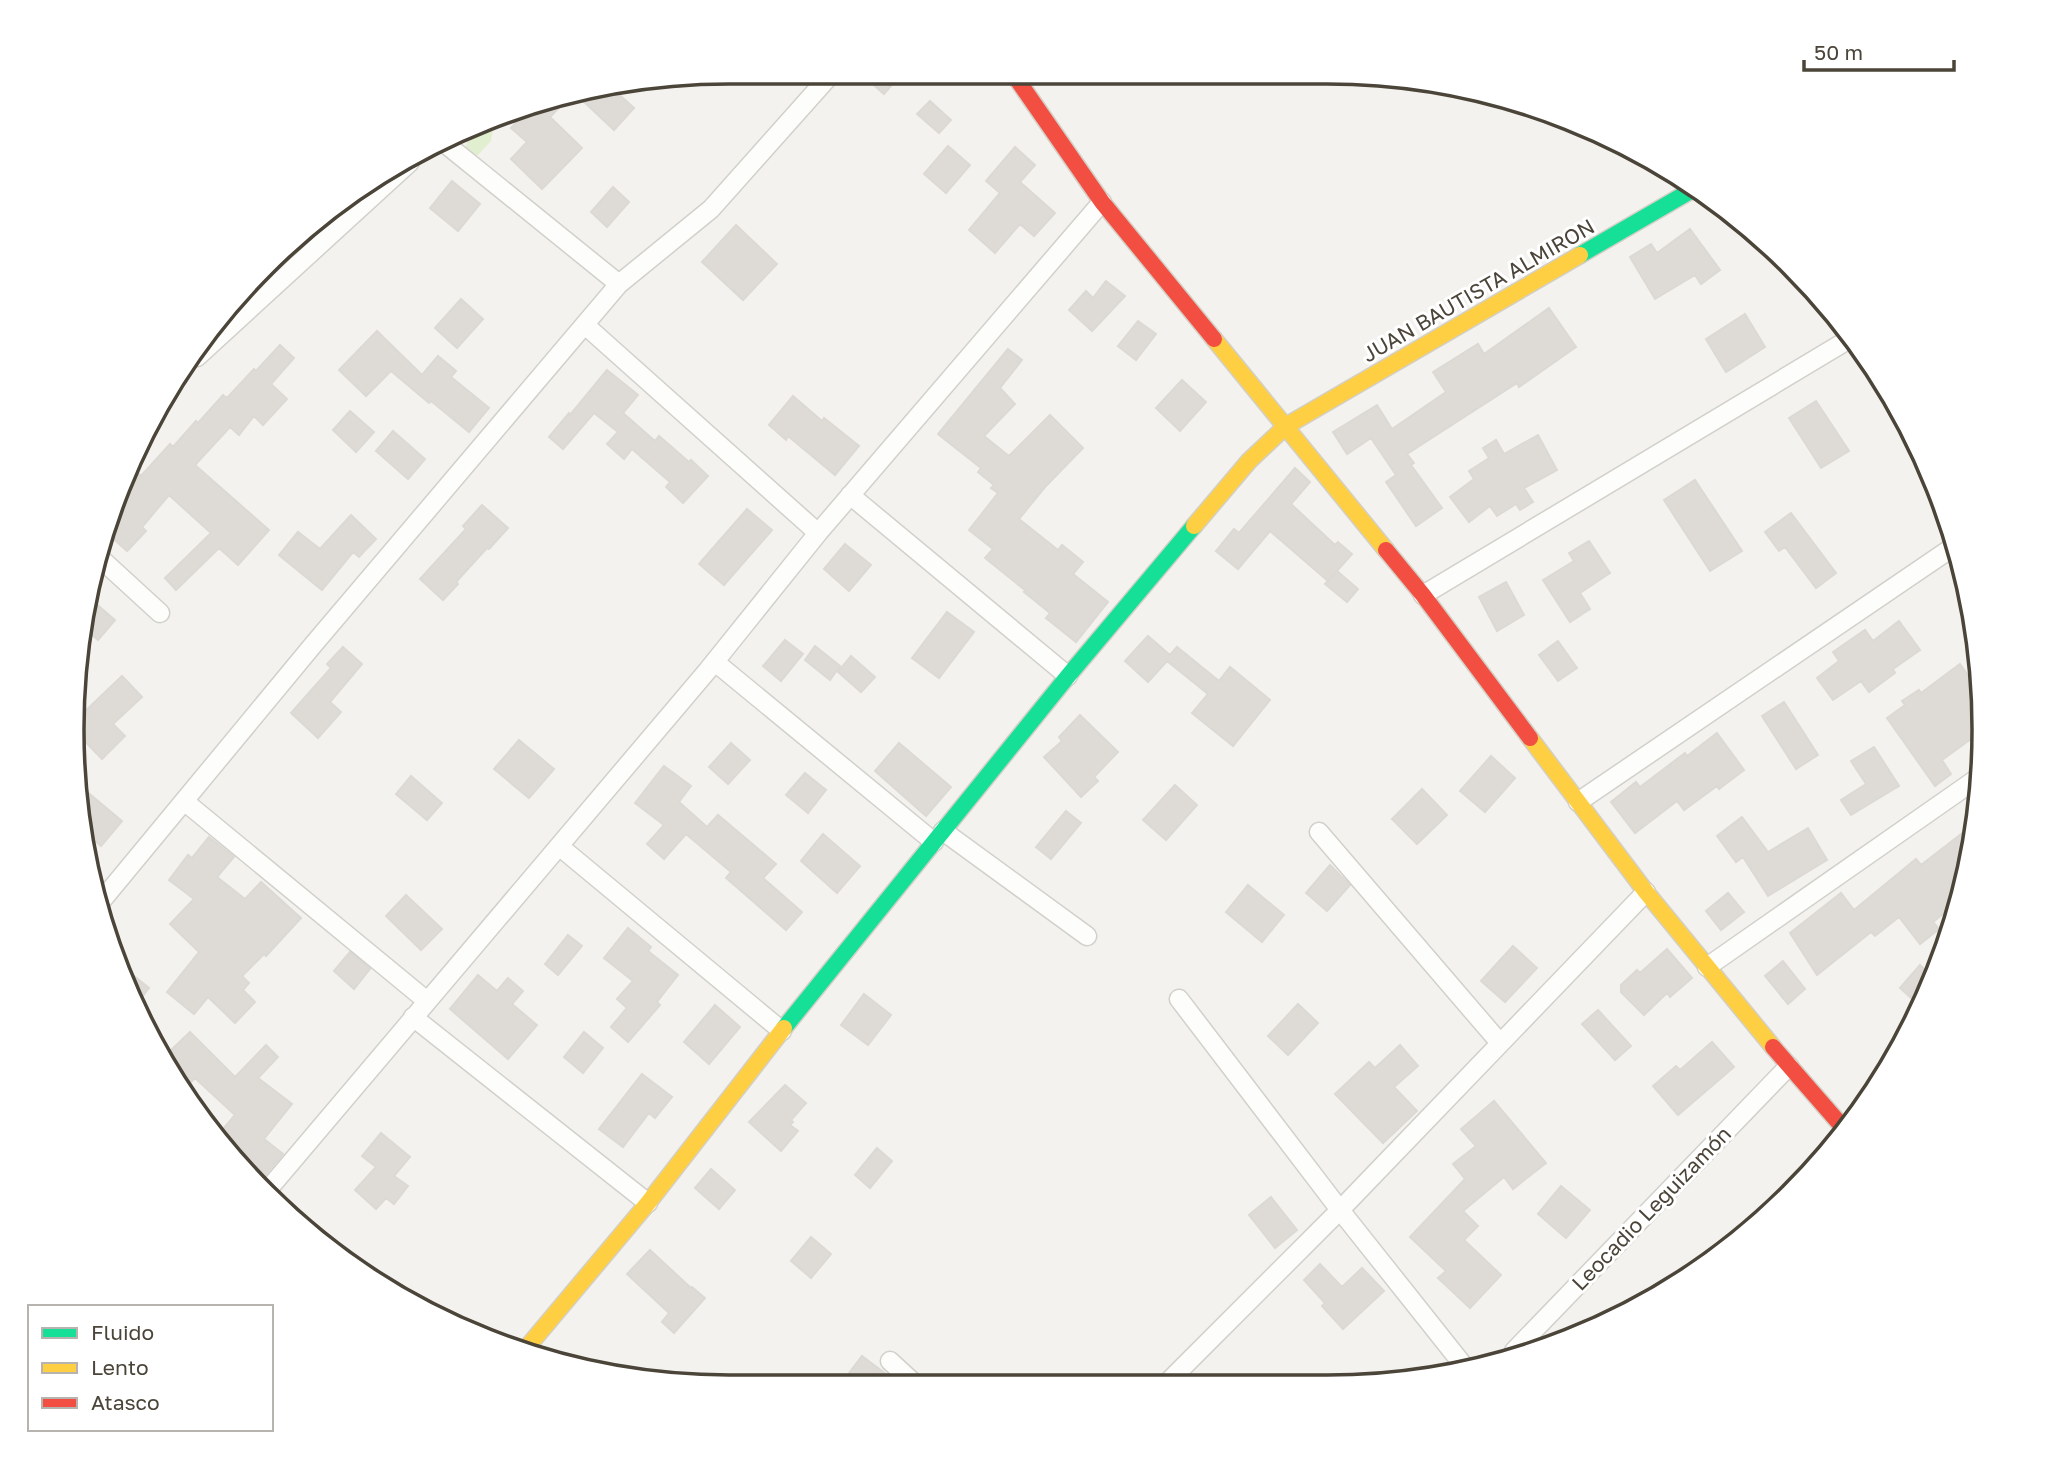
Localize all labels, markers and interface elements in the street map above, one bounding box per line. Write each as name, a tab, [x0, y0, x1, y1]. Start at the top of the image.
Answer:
scale bar	[1804, 28, 1954, 72]
text: 50 m	[1814, 39, 1863, 65]
street label: JUAN BAUTISTA ALMIRON	[1357, 213, 1599, 367]
street label: Leocadio Leguizamón	[1566, 1121, 1736, 1295]
legend	[28, 1305, 273, 1431]
text: Fluido	[91, 1319, 154, 1345]
text: Lento	[91, 1354, 149, 1380]
text: Atasco	[91, 1389, 160, 1415]

